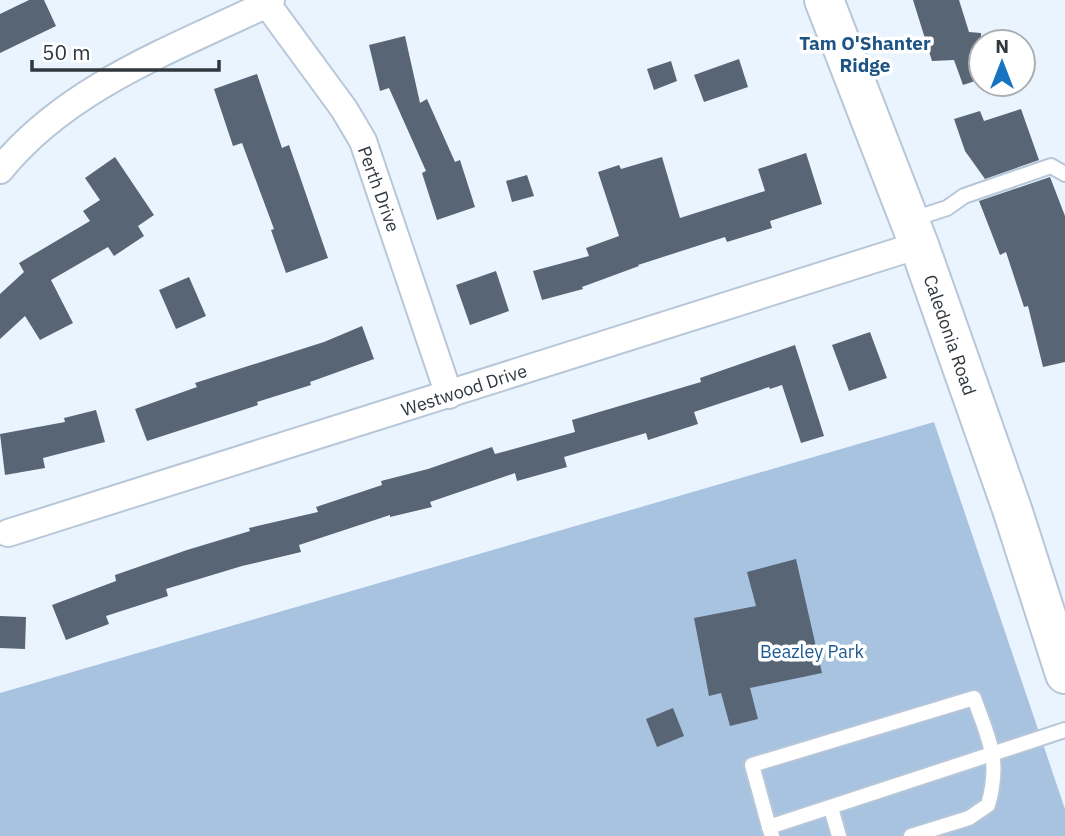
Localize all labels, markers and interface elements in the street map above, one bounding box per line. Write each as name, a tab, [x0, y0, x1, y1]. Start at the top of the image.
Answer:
scale bar	[32, 28, 219, 72]
north arrow	[967, 28, 1037, 98]
district label: Tam O'Shanter Ridge	[799, 31, 931, 77]
text: N	[995, 34, 1009, 58]
text: 50 m	[42, 38, 91, 66]
street label: Perth Drive	[353, 143, 405, 235]
street label: Caledonia Road	[919, 272, 981, 398]
street label: Westwood Drive	[398, 359, 530, 421]
park label: Beazley Park	[760, 640, 864, 663]

